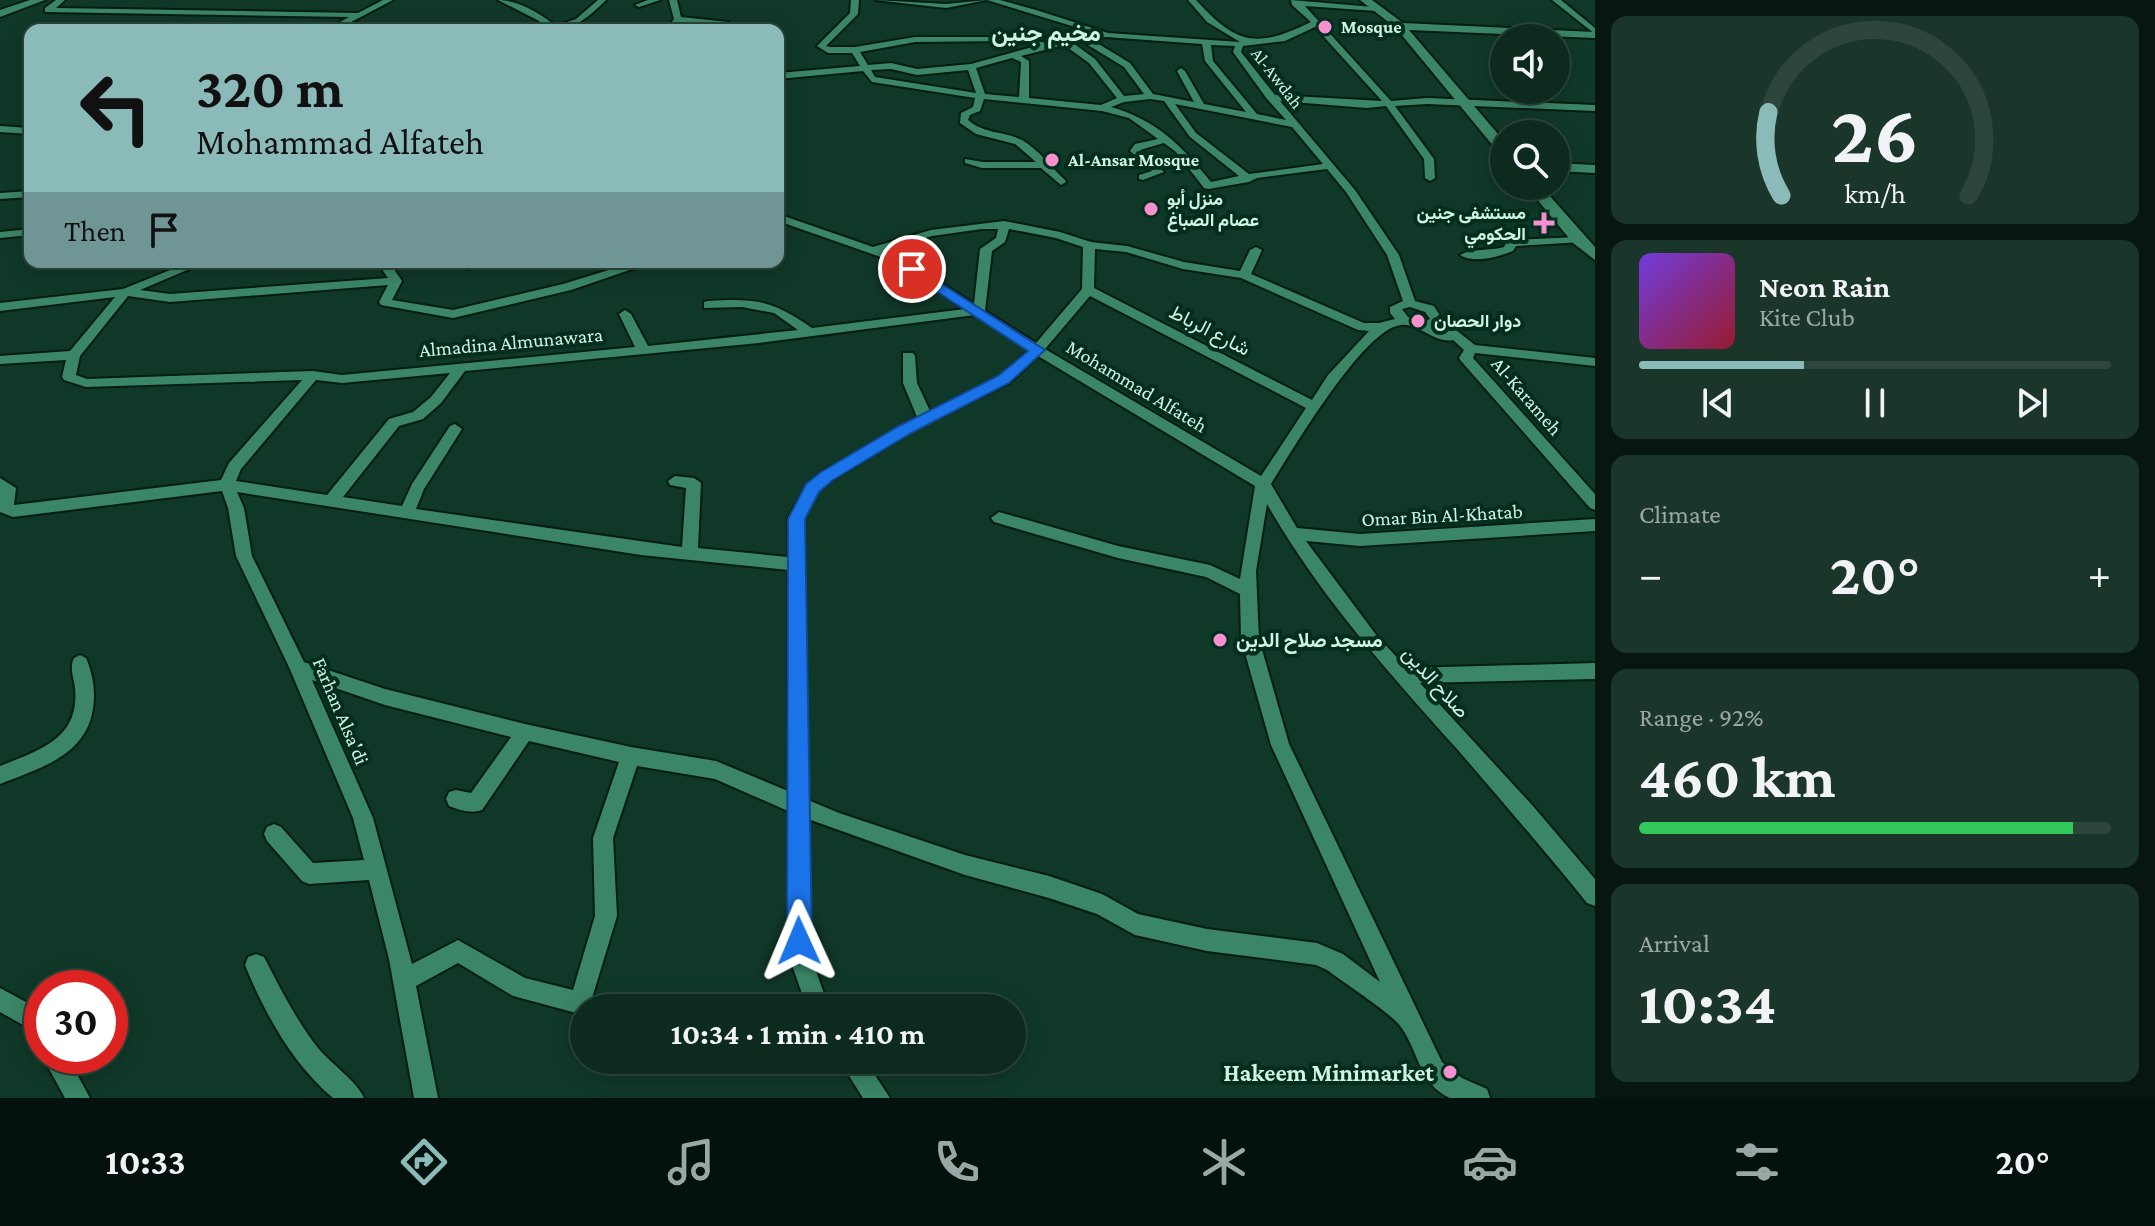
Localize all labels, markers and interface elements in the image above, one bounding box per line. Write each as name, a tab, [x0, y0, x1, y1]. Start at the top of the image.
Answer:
place label: Mosque	[1341, 17, 1402, 37]
marker: Mosque	[1316, 18, 1334, 36]
district label: مخيم جنين	[991, 19, 1101, 49]
map controls	[1490, 24, 1570, 200]
button: sound	[1490, 24, 1570, 104]
street label: Al-Awdah	[1247, 44, 1307, 113]
icon: left	[64, 56, 168, 160]
text: 320 m	[196, 57, 344, 119]
text: 26	[1831, 87, 1919, 180]
button: search	[1490, 120, 1570, 200]
text: Mohammad Alfateh	[196, 122, 484, 162]
place label: Al-Ansar Mosque	[1067, 150, 1199, 170]
marker: Al-Ansar Mosque	[1043, 151, 1061, 169]
text: km/h	[1844, 177, 1906, 209]
place label: منزل أبو عصام الصباغ	[1167, 189, 1259, 232]
marker: منزل أبو عصام الصباغ	[1142, 200, 1160, 218]
place label: مستشفى جنين الحكومي	[1416, 203, 1526, 249]
icon: arrive	[142, 208, 186, 252]
marker: مستشفى جنين الحكومي	[1533, 212, 1555, 234]
text: Then	[64, 214, 126, 247]
pin	[878, 235, 946, 303]
icon: arrive	[890, 247, 934, 291]
text: Neon Rain	[1759, 270, 1890, 303]
street label: شارع الرباط	[1165, 300, 1254, 362]
text: Kite Club	[1759, 303, 1855, 332]
place label: دوار الحصان	[1434, 311, 1521, 332]
marker: دوار الحصان	[1409, 312, 1427, 330]
street label: Almadina Almunawara	[418, 323, 604, 361]
street label: Mohammad Alfateh	[1063, 335, 1211, 437]
street label: Al-Karameh	[1487, 353, 1567, 440]
icon: previous	[1696, 381, 1740, 425]
icon: pause	[1853, 381, 1897, 425]
icon: next	[2010, 381, 2054, 425]
street label: Omar Bin Al-Khatab	[1361, 500, 1523, 530]
text: Climate	[1639, 500, 1721, 529]
text: 20°	[1830, 540, 1920, 607]
text: −	[1639, 550, 1662, 598]
text: +	[2088, 550, 2111, 598]
place label: مسجد صلاح الدين	[1236, 629, 1383, 654]
marker: مسجد صلاح الدين	[1211, 631, 1229, 649]
street label: صلاح الدين	[1396, 642, 1474, 724]
street label: Farhan Alsa'di	[309, 654, 373, 768]
text: Range · 92%	[1639, 703, 1764, 732]
text: 460 km	[1639, 743, 1835, 810]
position arrow	[757, 899, 841, 983]
text: Arrival	[1639, 929, 1710, 958]
text: 10:34	[1639, 969, 1776, 1036]
speed limit sign: 30	[24, 970, 128, 1074]
text: 10:34 · 1 min · 410 m	[671, 1017, 925, 1050]
place label: Hakeem Minimarket	[1223, 1059, 1434, 1086]
marker: Hakeem Minimarket	[1441, 1063, 1459, 1081]
icon: directions	[396, 1134, 452, 1190]
icon: music	[663, 1134, 719, 1190]
icon: phone	[929, 1134, 985, 1190]
icon: climate	[1196, 1134, 1252, 1190]
icon: car	[1462, 1134, 1518, 1190]
icon: filters	[1729, 1134, 1785, 1190]
text: 10:33	[105, 1142, 186, 1182]
text: 20°	[1995, 1142, 2050, 1182]

